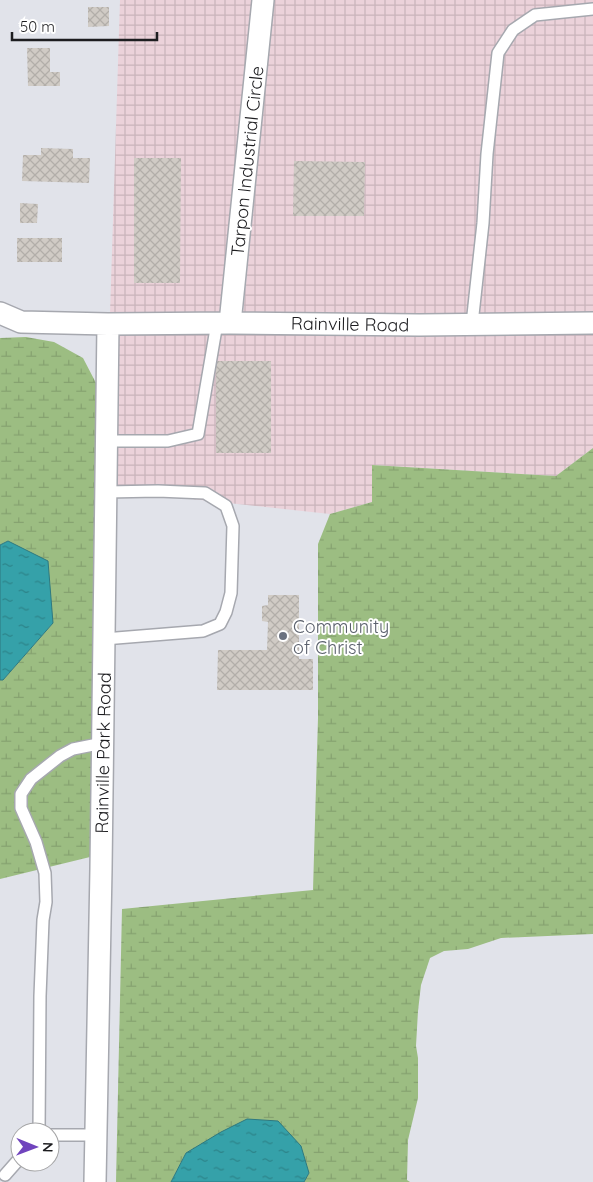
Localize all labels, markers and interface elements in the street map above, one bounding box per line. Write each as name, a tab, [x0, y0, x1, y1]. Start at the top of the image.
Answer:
scale bar	[12, 10, 158, 42]
text: 50 m	[20, 17, 55, 36]
street label: Tarpon Industrial Circle	[226, 65, 268, 257]
street label: Rainville Road	[291, 311, 409, 337]
place label: Community of Christ	[293, 615, 389, 659]
marker: Community of Christ	[277, 630, 289, 642]
street label: Rainville Park Road	[90, 672, 116, 834]
north arrow	[10, 1122, 60, 1172]
text: N	[39, 1142, 57, 1153]

